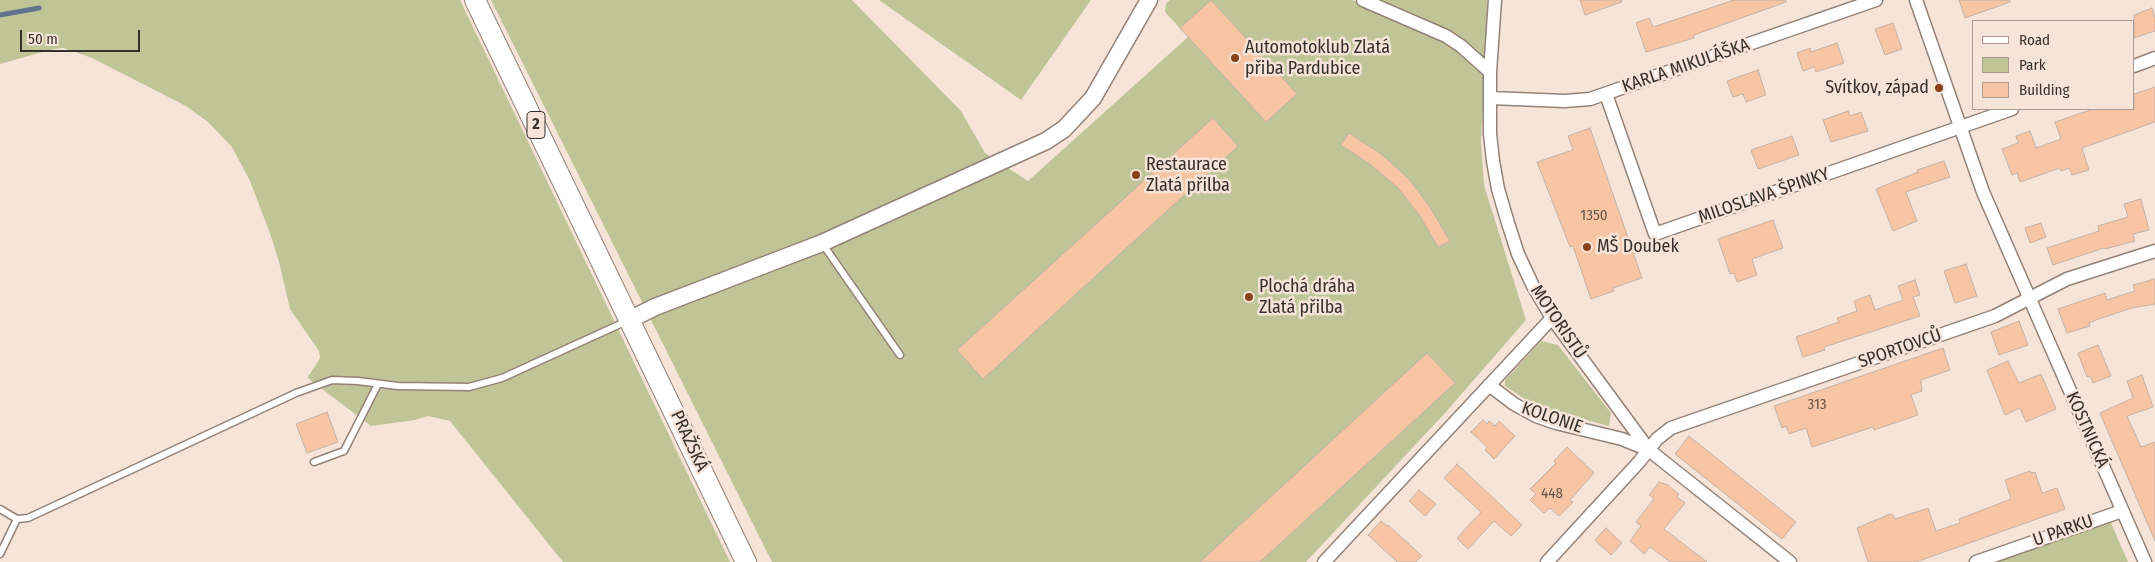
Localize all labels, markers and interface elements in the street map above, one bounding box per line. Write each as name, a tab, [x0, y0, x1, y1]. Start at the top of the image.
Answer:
scale bar	[22, 20, 142, 52]
legend	[1972, 20, 2135, 110]
text: 50 m	[28, 30, 58, 48]
text: Road	[2019, 31, 2050, 49]
street label: KARLA MIKULÁŠKA	[1619, 34, 1753, 98]
place label: Automotoklub Zlatá přiba Pardubice	[1245, 37, 1390, 80]
marker: Automotoklub Zlatá přiba Pardubice	[1229, 52, 1241, 64]
text: Park	[2019, 56, 2046, 74]
place label: Svítkov, západ	[1825, 77, 1929, 99]
text: Building	[2019, 81, 2070, 99]
marker: Svítkov, západ	[1933, 82, 1945, 94]
road number: 2	[527, 112, 545, 138]
place label: Restaurace Zlatá přilba	[1146, 154, 1230, 196]
street label: MILOSLAVA ŠPINKY	[1696, 163, 1832, 229]
marker: Restaurace Zlatá přilba	[1130, 169, 1142, 181]
house number: 1350	[1580, 207, 1608, 225]
place label: MŠ Doubek	[1597, 236, 1679, 258]
marker: MŠ Doubek	[1581, 241, 1593, 253]
place label: Plochá dráha Zlatá přilba	[1259, 276, 1355, 318]
street label: MOTORISTŮ	[1525, 281, 1591, 363]
marker: Plochá dráha Zlatá přilba	[1243, 291, 1255, 303]
street label: SPORTOVCŮ	[1856, 325, 1944, 373]
street label: KOSTNICKÁ	[2061, 389, 2113, 471]
house number: 313	[1807, 396, 1827, 414]
street label: KOLONIE	[1519, 398, 1585, 438]
street label: PRAŽSKÁ	[666, 407, 712, 475]
house number: 448	[1541, 485, 1563, 503]
street label: U PARKU	[2030, 511, 2096, 551]

